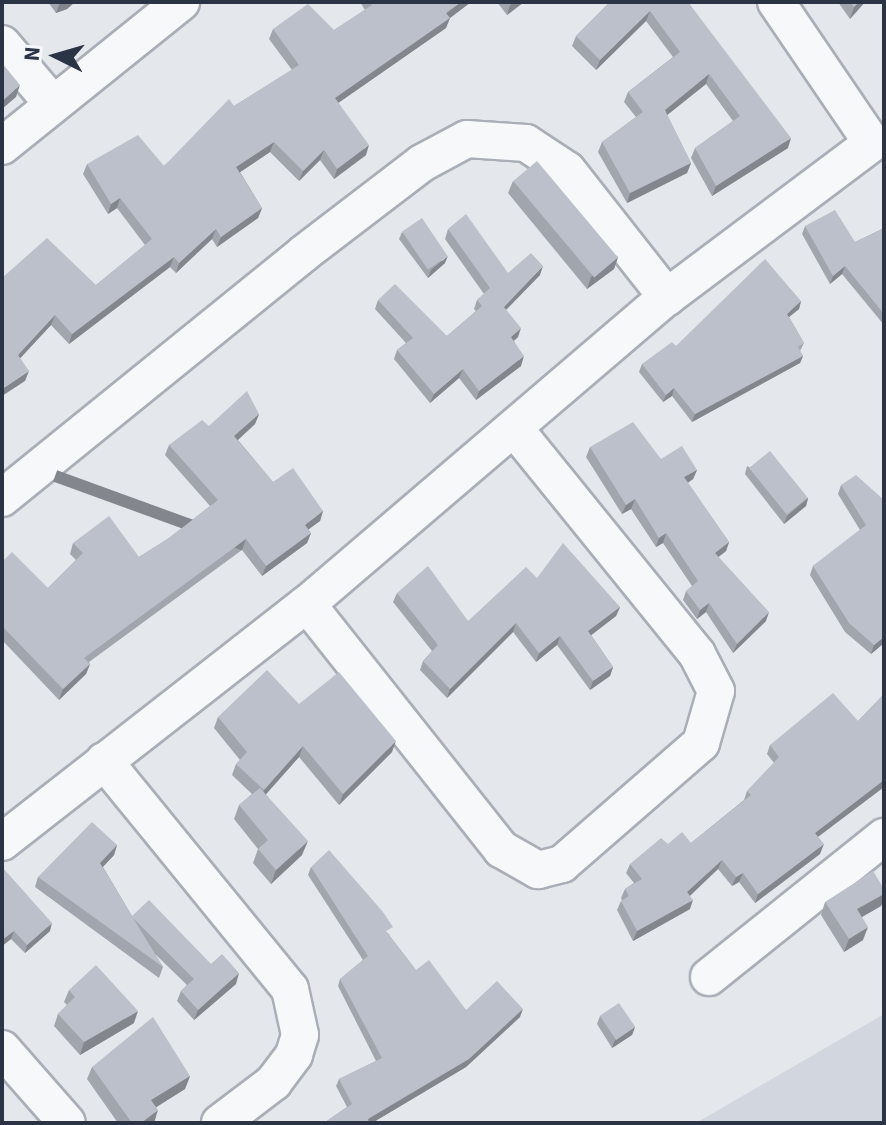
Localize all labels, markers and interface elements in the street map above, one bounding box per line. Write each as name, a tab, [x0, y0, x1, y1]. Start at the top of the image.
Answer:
north arrow	[16, 16, 96, 96]
text: N	[16, 45, 49, 63]

